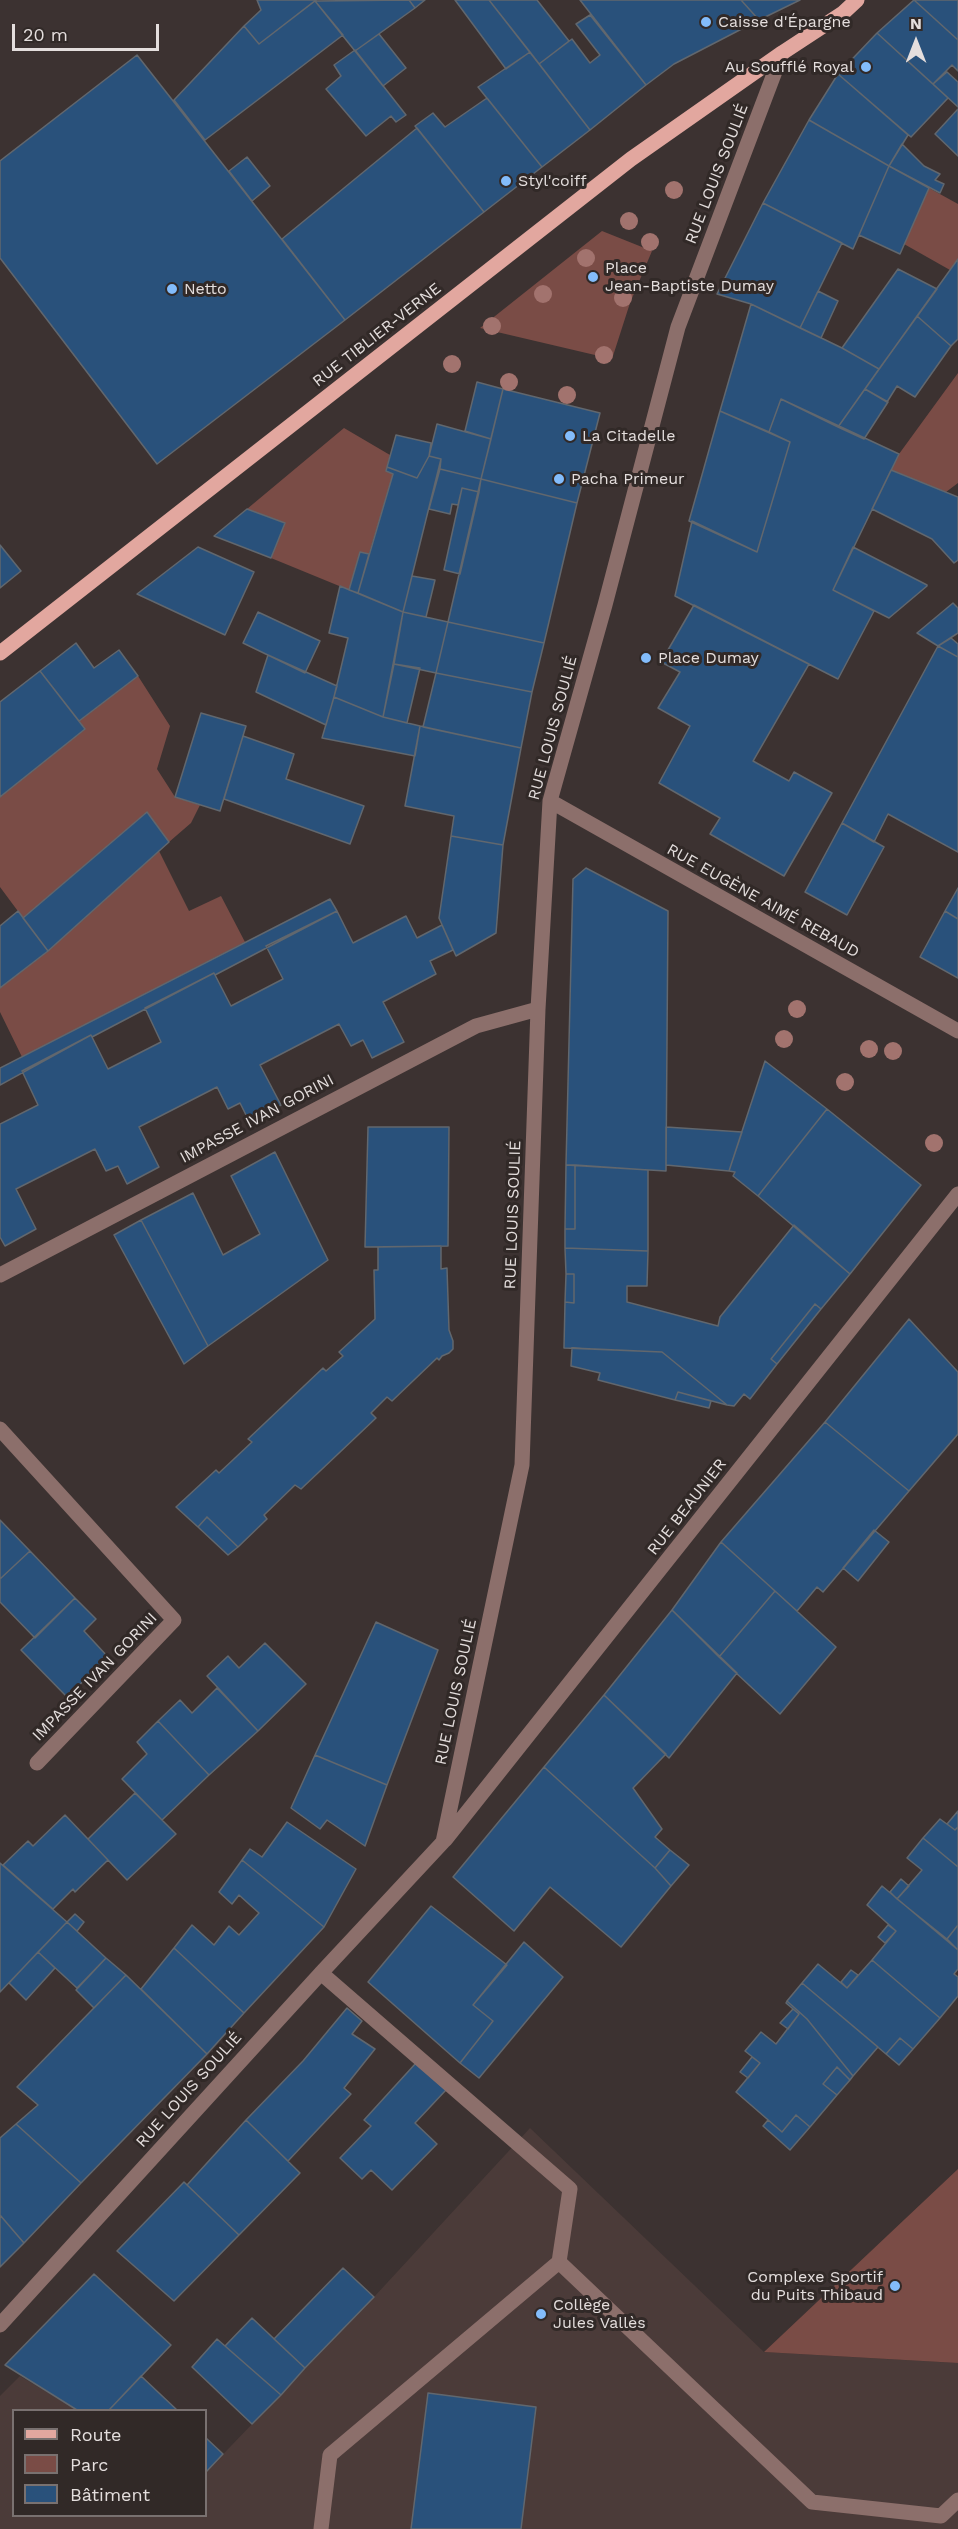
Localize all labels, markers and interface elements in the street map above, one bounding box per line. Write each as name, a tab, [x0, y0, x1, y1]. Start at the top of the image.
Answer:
scale bar	[15, 12, 162, 50]
place label: Caisse d'Épargne	[718, 12, 851, 32]
north arrow	[886, 12, 946, 72]
text: N	[910, 14, 922, 33]
marker: Caisse d'Épargne	[699, 15, 713, 29]
text: 20 m	[23, 24, 68, 45]
place label: Au Soufflé Royal	[725, 57, 854, 77]
marker: Au Soufflé Royal	[859, 60, 873, 74]
street label: RUE LOUIS SOULIÉ	[681, 101, 753, 247]
place label: Styl'coiff	[518, 171, 587, 191]
marker: Styl'coiff	[499, 174, 513, 188]
place label: Place Jean-Baptiste Dumay	[605, 258, 774, 296]
marker: Place Jean-Baptiste Dumay	[586, 270, 600, 284]
place label: Netto	[184, 279, 227, 299]
street label: RUE TIBLIER-VERNE	[309, 279, 445, 391]
marker: Netto	[165, 282, 179, 296]
place label: La Citadelle	[582, 426, 675, 446]
marker: La Citadelle	[563, 429, 577, 443]
place label: Pacha Primeur	[571, 469, 685, 489]
marker: Pacha Primeur	[552, 472, 566, 486]
place label: Place Dumay	[658, 648, 759, 668]
marker: Place Dumay	[639, 651, 653, 665]
street label: RUE LOUIS SOULIÉ	[524, 654, 582, 802]
street label: RUE EUGÈNE AIMÉ REBAUD	[663, 840, 863, 962]
street label: IMPASSE IVAN GORINI	[177, 1070, 337, 1168]
street label: RUE LOUIS SOULIÉ	[501, 1140, 525, 1290]
street label: RUE BEAUNIER	[643, 1455, 731, 1559]
street label: IMPASSE IVAN GORINI	[29, 1609, 161, 1745]
street label: RUE LOUIS SOULIÉ	[431, 1617, 481, 1767]
street label: RUE LOUIS SOULIÉ	[132, 2028, 246, 2152]
place label: Complexe Sportif du Puits Thibaud	[747, 2267, 883, 2305]
marker: Complexe Sportif du Puits Thibaud	[888, 2279, 902, 2293]
place label: Collège Jules Vallès	[553, 2295, 646, 2333]
marker: Collège Jules Vallès	[534, 2307, 548, 2321]
legend	[12, 2409, 207, 2517]
text: Route	[70, 2424, 122, 2445]
text: Parc	[70, 2454, 108, 2475]
text: Bâtiment	[70, 2484, 150, 2505]

